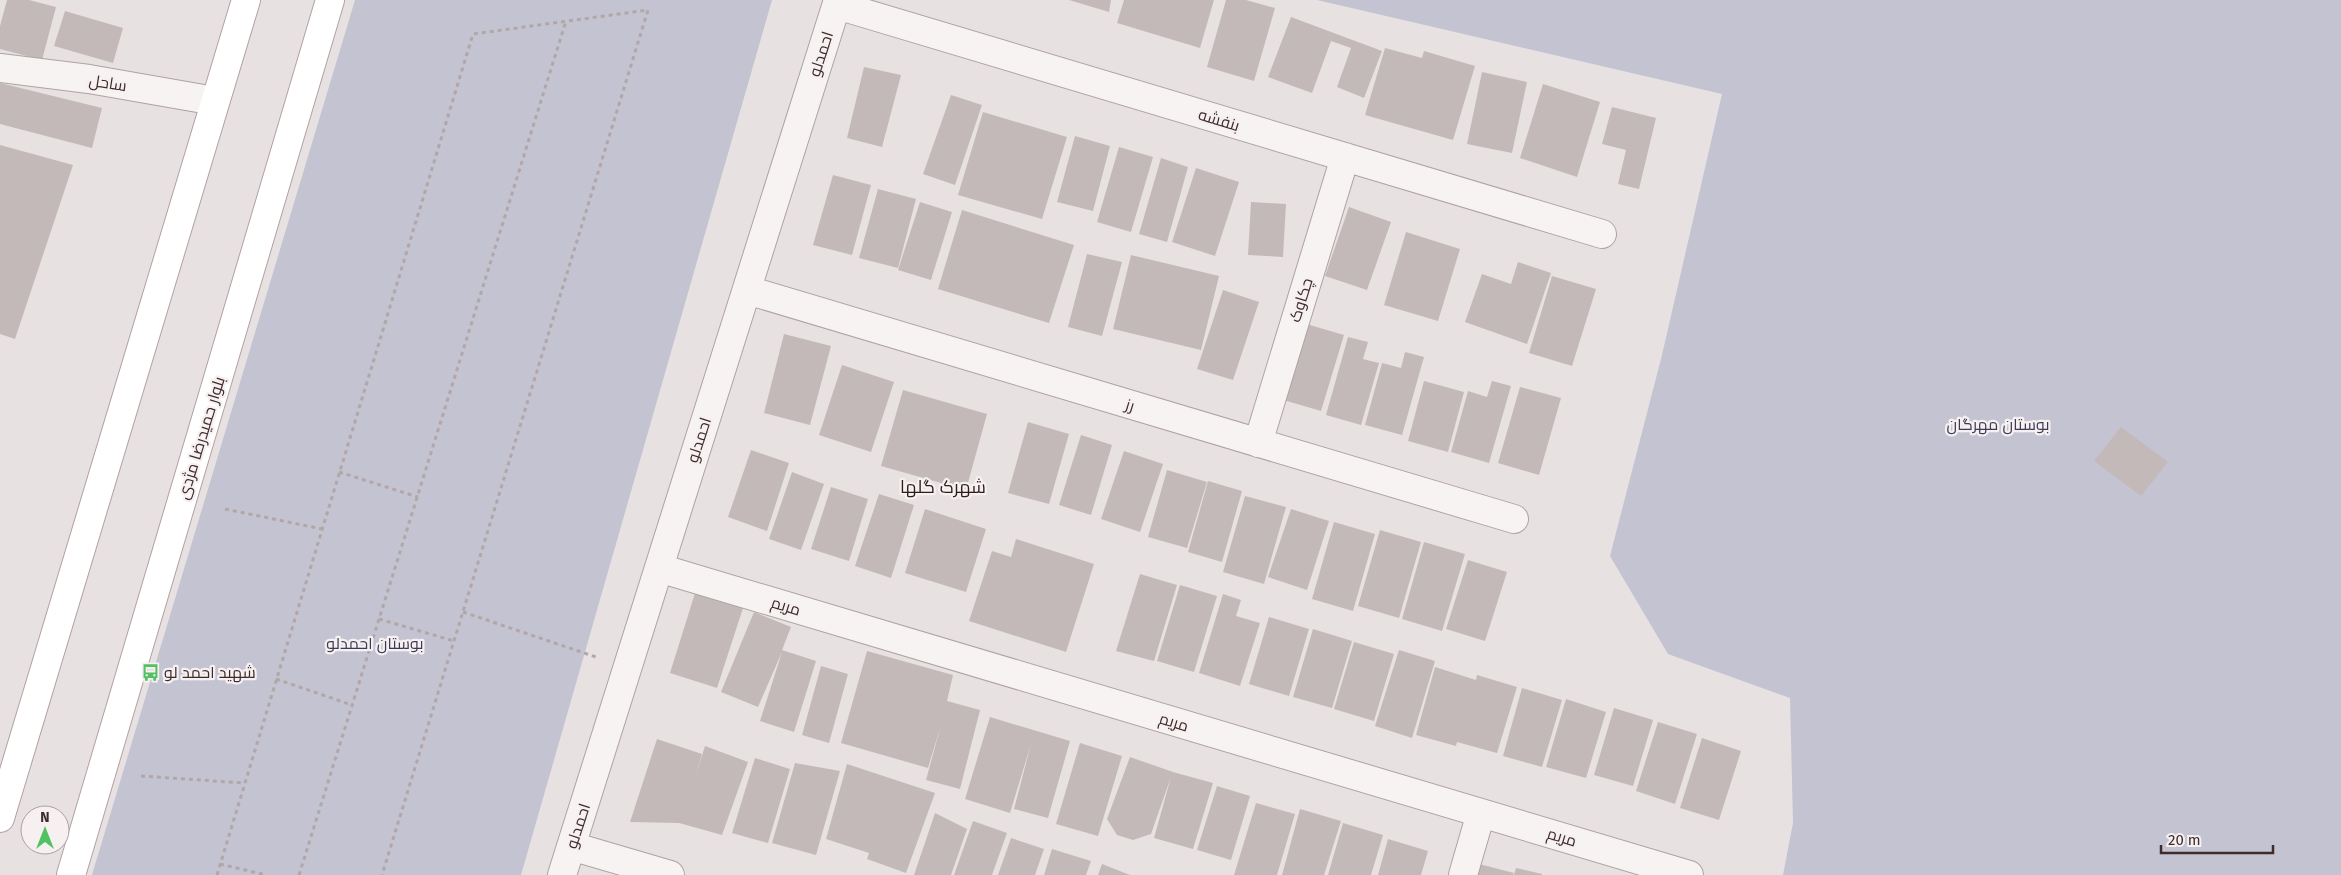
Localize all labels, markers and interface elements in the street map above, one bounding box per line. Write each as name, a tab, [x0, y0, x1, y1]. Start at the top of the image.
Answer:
street label: احمدلو	[805, 29, 837, 79]
street label: ساحل	[88, 71, 128, 96]
street label: بنفشه	[1196, 105, 1242, 135]
street label: چکاوک	[1285, 276, 1319, 325]
street label: بلوار حمیدرضا مژدی	[173, 374, 230, 502]
street label: رز	[1122, 394, 1137, 415]
street label: احمدلو	[683, 415, 715, 465]
park label: بوستان مهرگان	[1947, 415, 2049, 435]
district label: شهرک گلها	[900, 476, 986, 498]
street label: مریم	[768, 593, 803, 621]
park label: بوستان احمدلو	[326, 634, 424, 654]
bus stop icon: شهید احمد لو	[140, 662, 160, 682]
place label: شهید احمد لو	[164, 663, 256, 683]
street label: مریم	[1156, 709, 1191, 737]
street label: احمدلو	[562, 801, 594, 851]
north arrow	[20, 805, 70, 855]
text: N	[40, 809, 50, 826]
scale bar	[2161, 822, 2274, 854]
street label: مریم	[1544, 824, 1579, 852]
text: 20 m	[2168, 831, 2201, 849]

